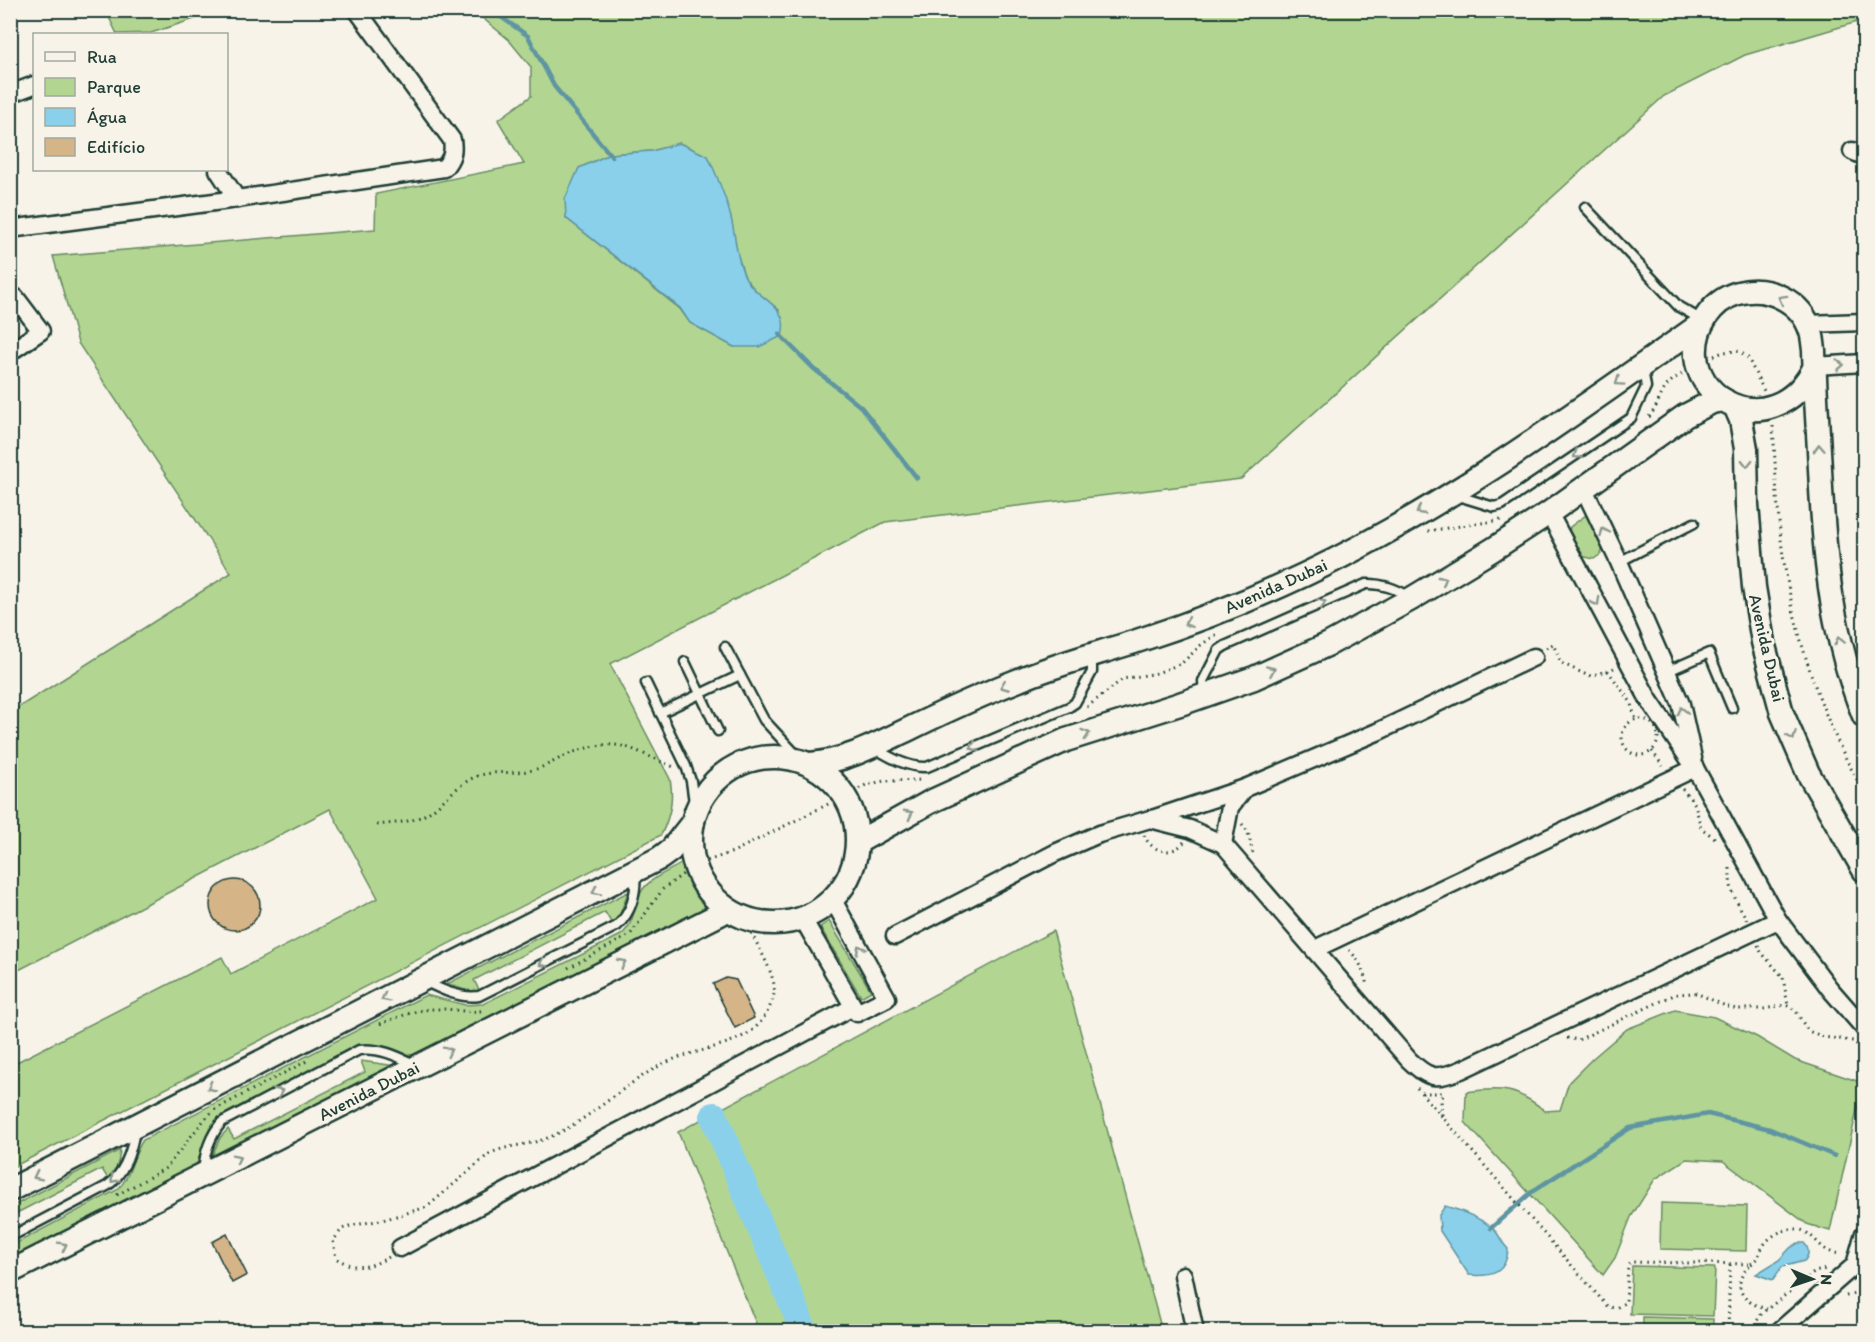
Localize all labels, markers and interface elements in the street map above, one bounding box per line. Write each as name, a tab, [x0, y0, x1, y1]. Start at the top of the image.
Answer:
legend	[33, 33, 228, 171]
text: Rua	[87, 46, 117, 68]
text: Parque	[87, 76, 141, 98]
text: Água	[87, 106, 127, 128]
text: Edifício	[87, 136, 145, 158]
one-way arrow	[1778, 295, 1789, 306]
one-way arrow	[1835, 358, 1844, 371]
one-way arrow	[1614, 375, 1625, 386]
one-way arrow	[1812, 443, 1825, 452]
one-way arrow	[1573, 448, 1583, 460]
one-way arrow	[1740, 459, 1753, 468]
one-way arrow	[1416, 504, 1426, 516]
one-way arrow	[1600, 528, 1612, 539]
street label: Avenida Dubai	[1221, 554, 1331, 618]
one-way arrow	[1437, 575, 1447, 587]
street label: Avenida Dubai	[1744, 592, 1790, 704]
one-way arrow	[1589, 595, 1600, 606]
one-way arrow	[1316, 598, 1327, 610]
one-way arrow	[1183, 615, 1194, 628]
one-way arrow	[1834, 636, 1847, 646]
one-way arrow	[1264, 665, 1275, 677]
one-way arrow	[999, 679, 1010, 691]
one-way arrow	[1677, 706, 1690, 716]
one-way arrow	[1080, 729, 1091, 741]
one-way arrow	[1785, 730, 1797, 741]
one-way arrow	[969, 740, 980, 752]
one-way arrow	[903, 810, 913, 821]
one-way arrow	[592, 884, 602, 895]
one-way arrow	[856, 945, 867, 955]
one-way arrow	[539, 956, 550, 967]
one-way arrow	[616, 958, 627, 970]
one-way arrow	[380, 991, 391, 1003]
one-way arrow	[442, 1047, 452, 1058]
street label: Avenida Dubai	[315, 1056, 423, 1126]
one-way arrow	[207, 1080, 217, 1091]
one-way arrow	[273, 1088, 283, 1099]
one-way arrow	[230, 1154, 241, 1165]
one-way arrow	[33, 1169, 44, 1180]
one-way arrow	[110, 1172, 121, 1182]
one-way arrow	[56, 1242, 67, 1253]
north arrow	[1782, 1249, 1842, 1309]
text: N	[1817, 1274, 1836, 1285]

